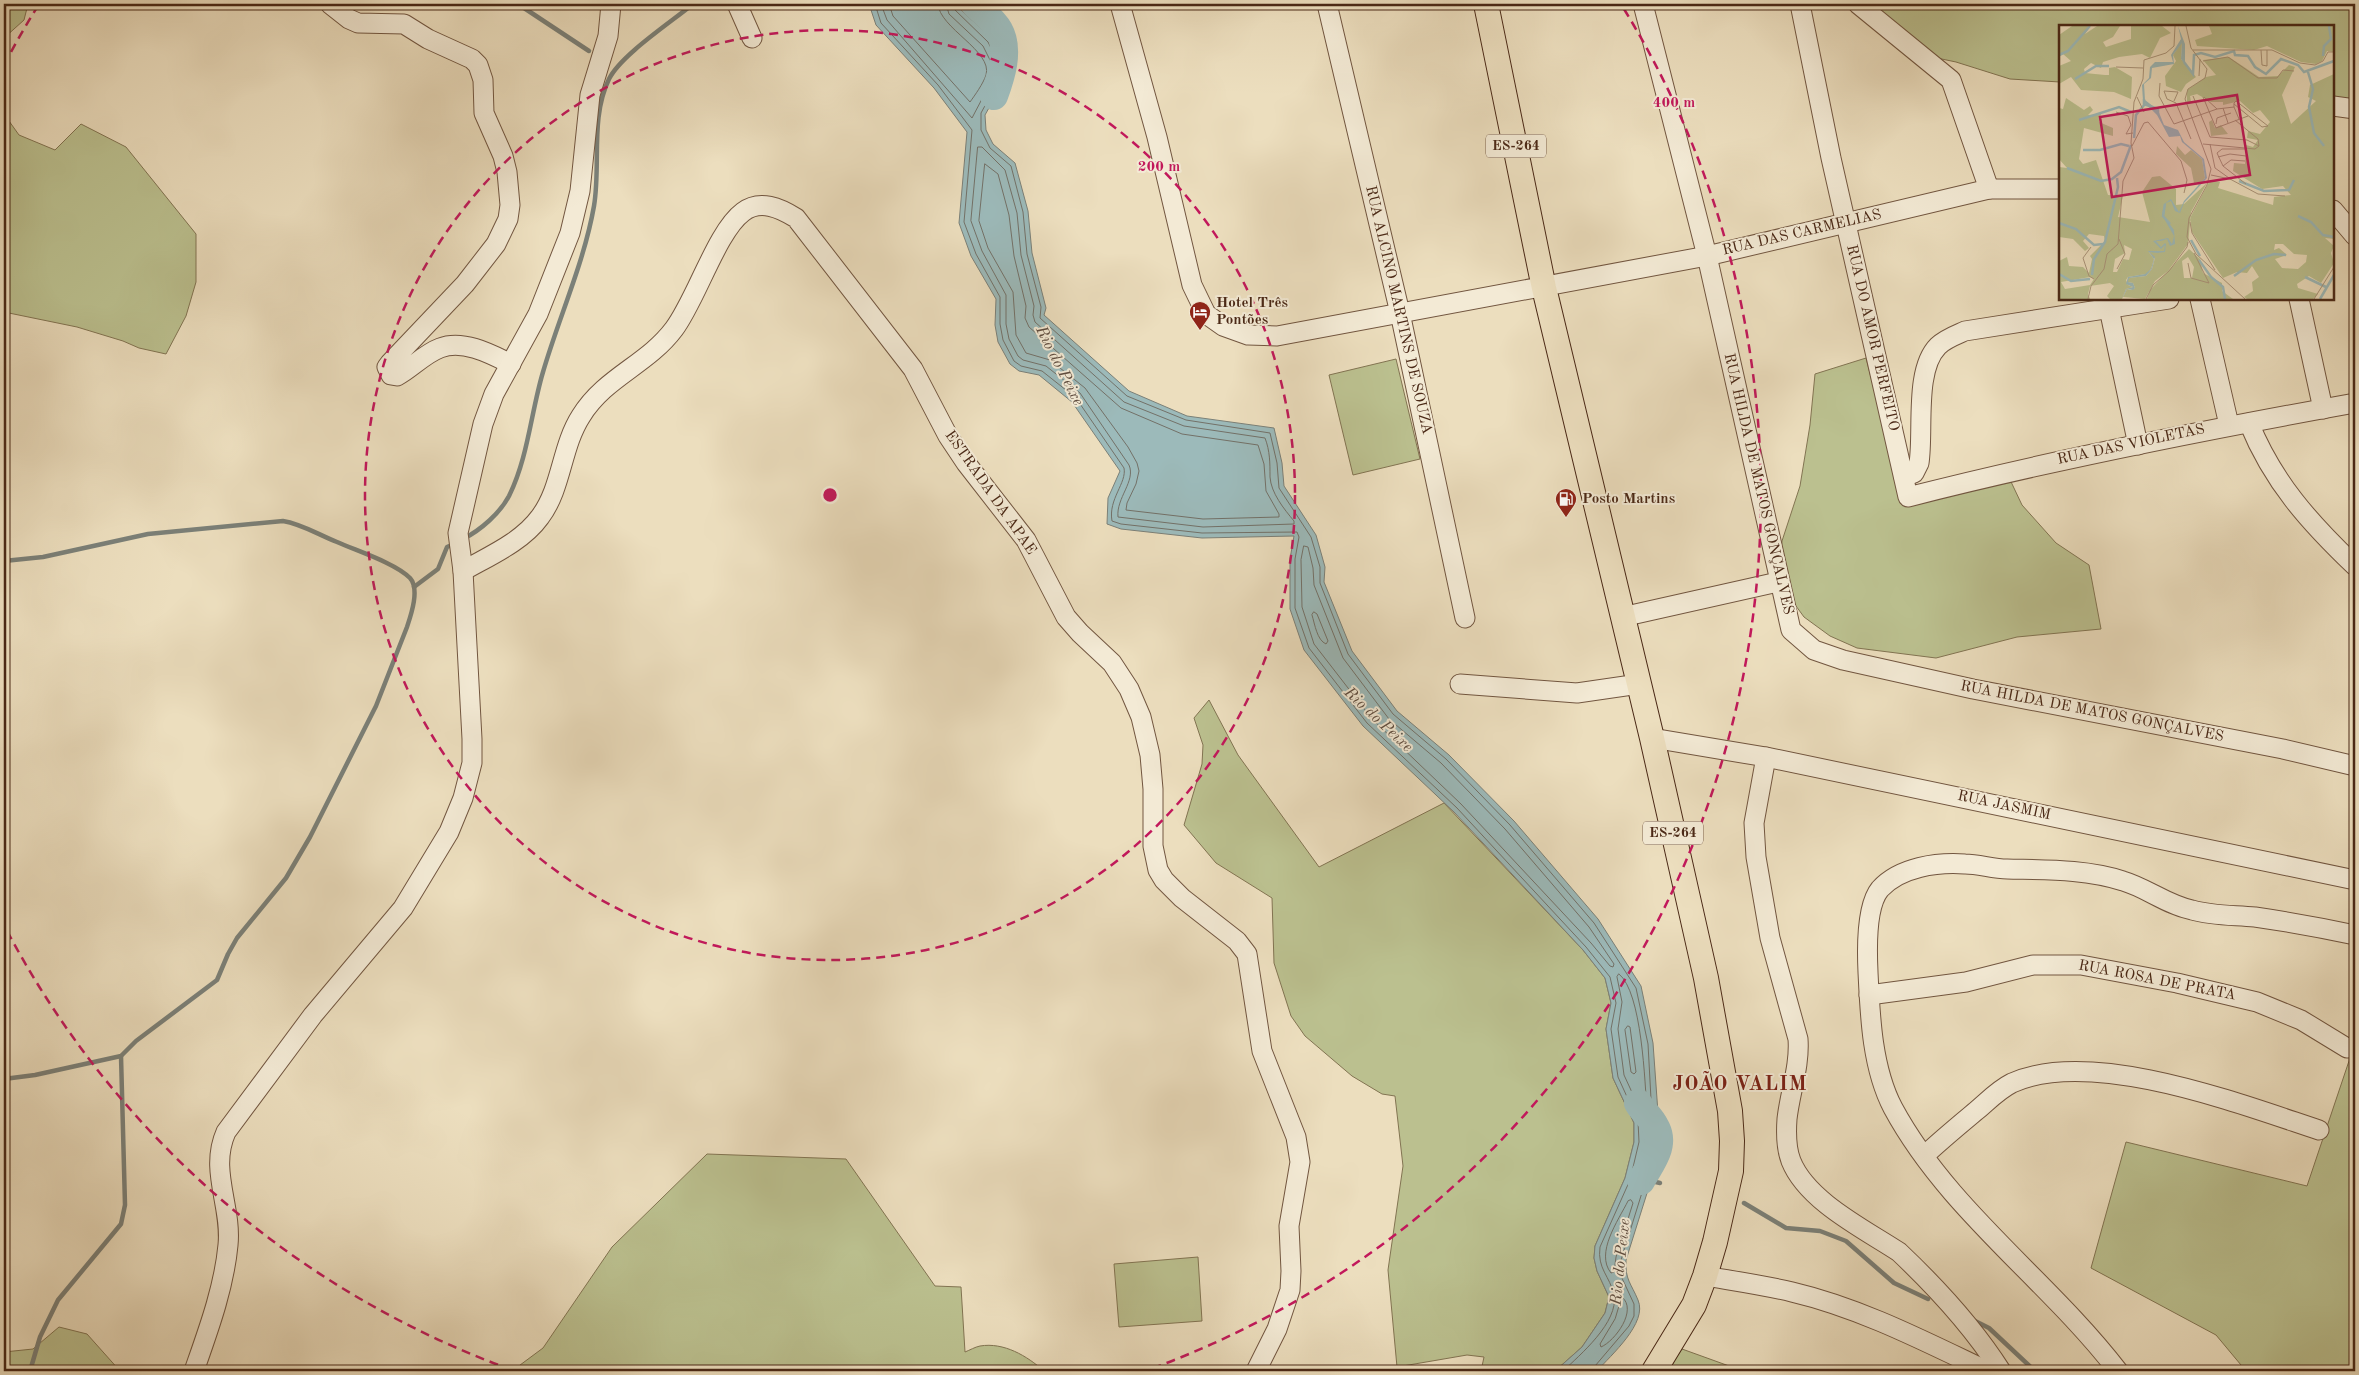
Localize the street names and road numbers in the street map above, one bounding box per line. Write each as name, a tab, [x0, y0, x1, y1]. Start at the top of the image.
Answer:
road number: ES-264	[1486, 134, 1546, 158]
street label: RUA ALCINO MARTINS DE SOUZA	[1362, 184, 1434, 436]
street label: RUA DAS CARMELIAS	[1721, 207, 1883, 259]
street label: RUA DO AMOR PERFEITO	[1843, 243, 1901, 433]
street label: RUA HILDA DE MATOS GONÇALVES	[1721, 352, 1795, 616]
street label: RUA DAS VIOLETAS	[2056, 422, 2206, 468]
street label: ESTRADA DA APAE	[941, 428, 1039, 558]
street label: RUA HILDA DE MATOS GONÇALVES	[1959, 679, 2225, 745]
street label: RUA JASMIM	[1956, 789, 2052, 823]
road number: ES-264	[1643, 821, 1703, 844]
street label: RUA ROSA DE PRATA	[2077, 958, 2238, 1004]

